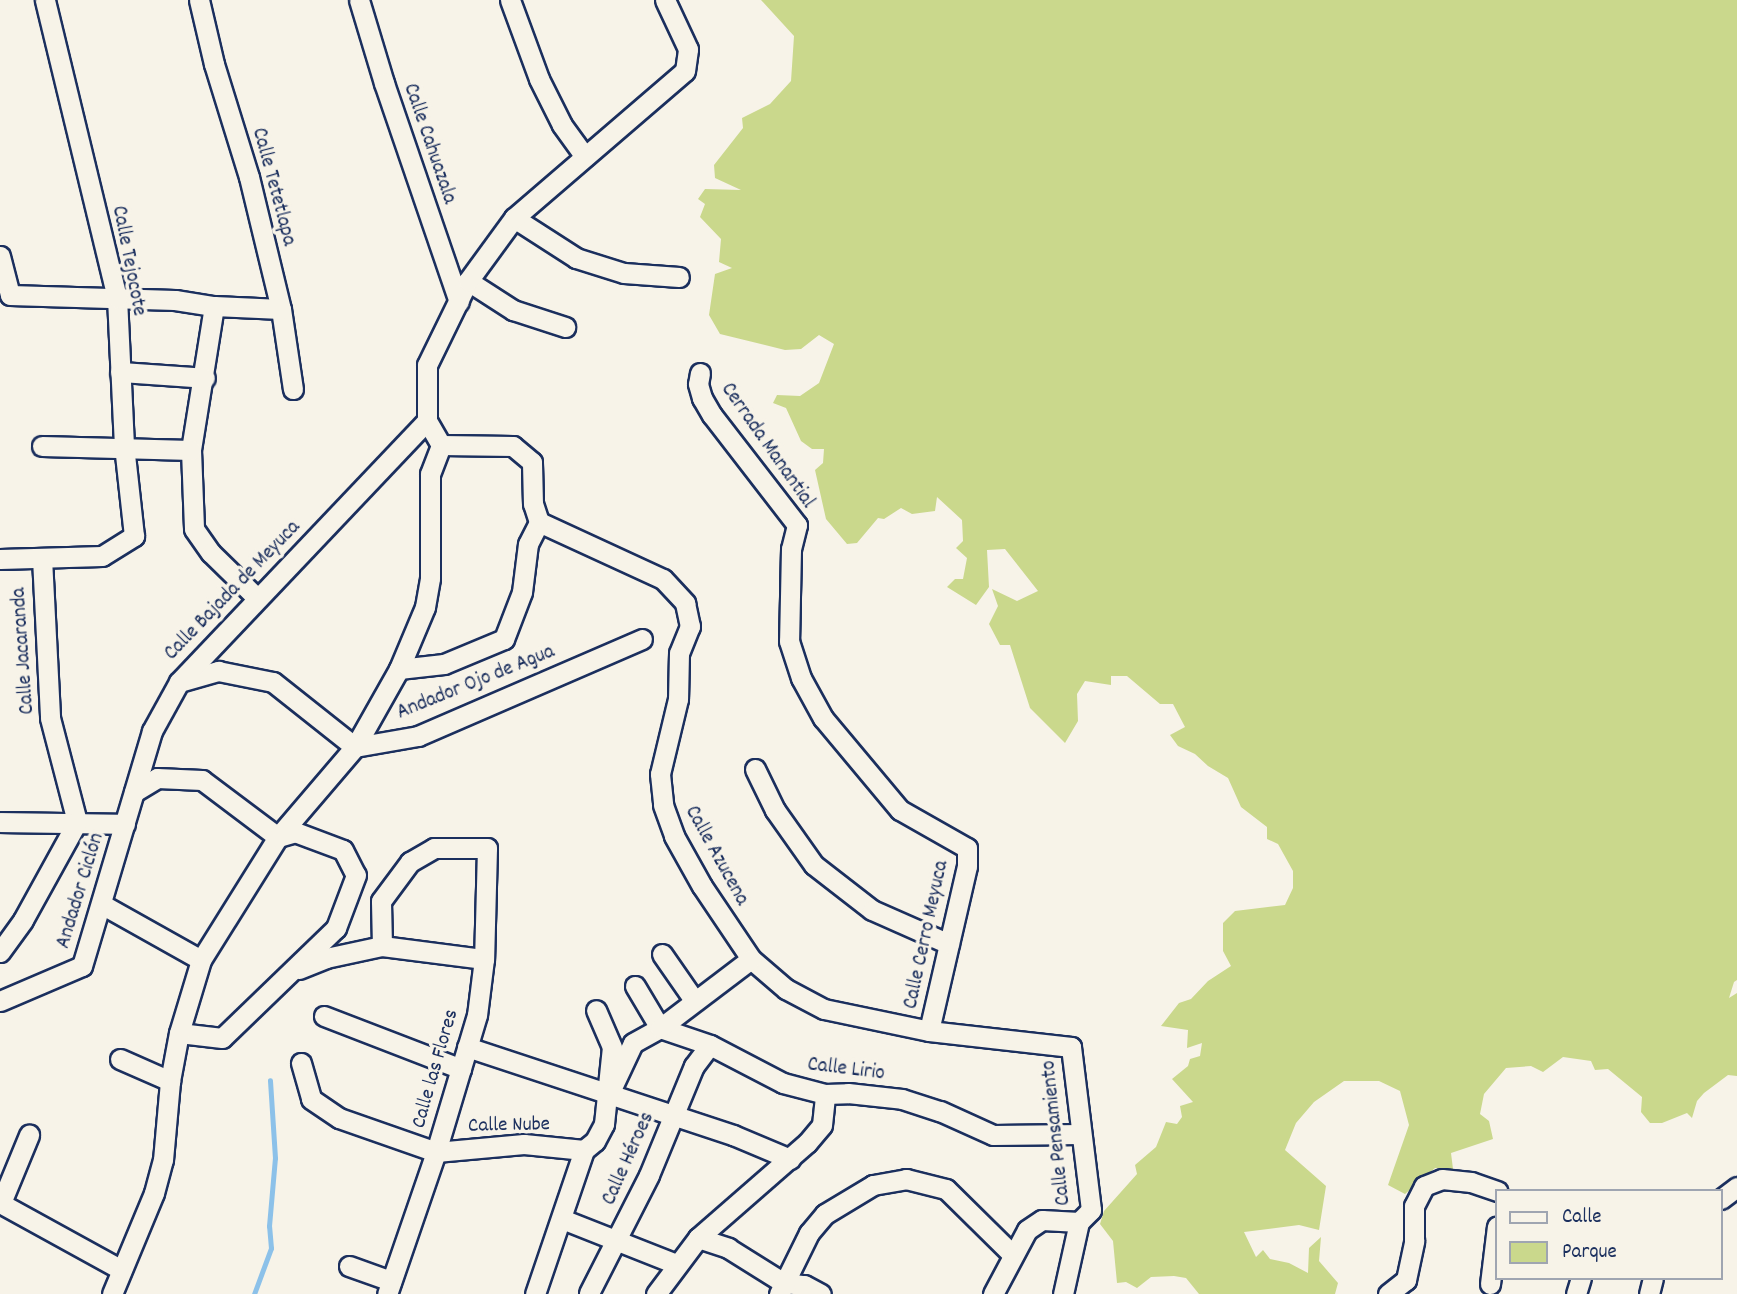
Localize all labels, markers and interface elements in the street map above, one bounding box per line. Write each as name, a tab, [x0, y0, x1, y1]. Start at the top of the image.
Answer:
street label: Calle Cahuazala	[397, 80, 461, 208]
street label: Calle Tetetlapa	[245, 125, 301, 249]
street label: Calle Tejocote	[105, 204, 151, 318]
street label: Cerrada Manantial	[714, 378, 820, 514]
street label: Calle Bajada de Meyuca	[160, 516, 306, 666]
street label: Calle Jacaranda	[7, 587, 41, 715]
street label: Andador Ojo de Agua	[393, 640, 559, 726]
street label: Calle Azucena	[678, 802, 754, 910]
street label: Andador Ciclón	[52, 830, 110, 952]
street label: Calle Cerro Meyuca	[899, 859, 955, 1011]
street label: Calle las Flores	[407, 1007, 465, 1131]
street label: Calle Lirio	[806, 1053, 886, 1087]
street label: Calle Pensamiento	[1037, 1059, 1077, 1207]
street label: Calle Héroes	[597, 1109, 661, 1209]
street label: Calle Nube	[468, 1113, 550, 1139]
legend	[1496, 1189, 1723, 1280]
text: Calle	[1562, 1203, 1601, 1233]
text: Parque	[1562, 1238, 1617, 1268]

